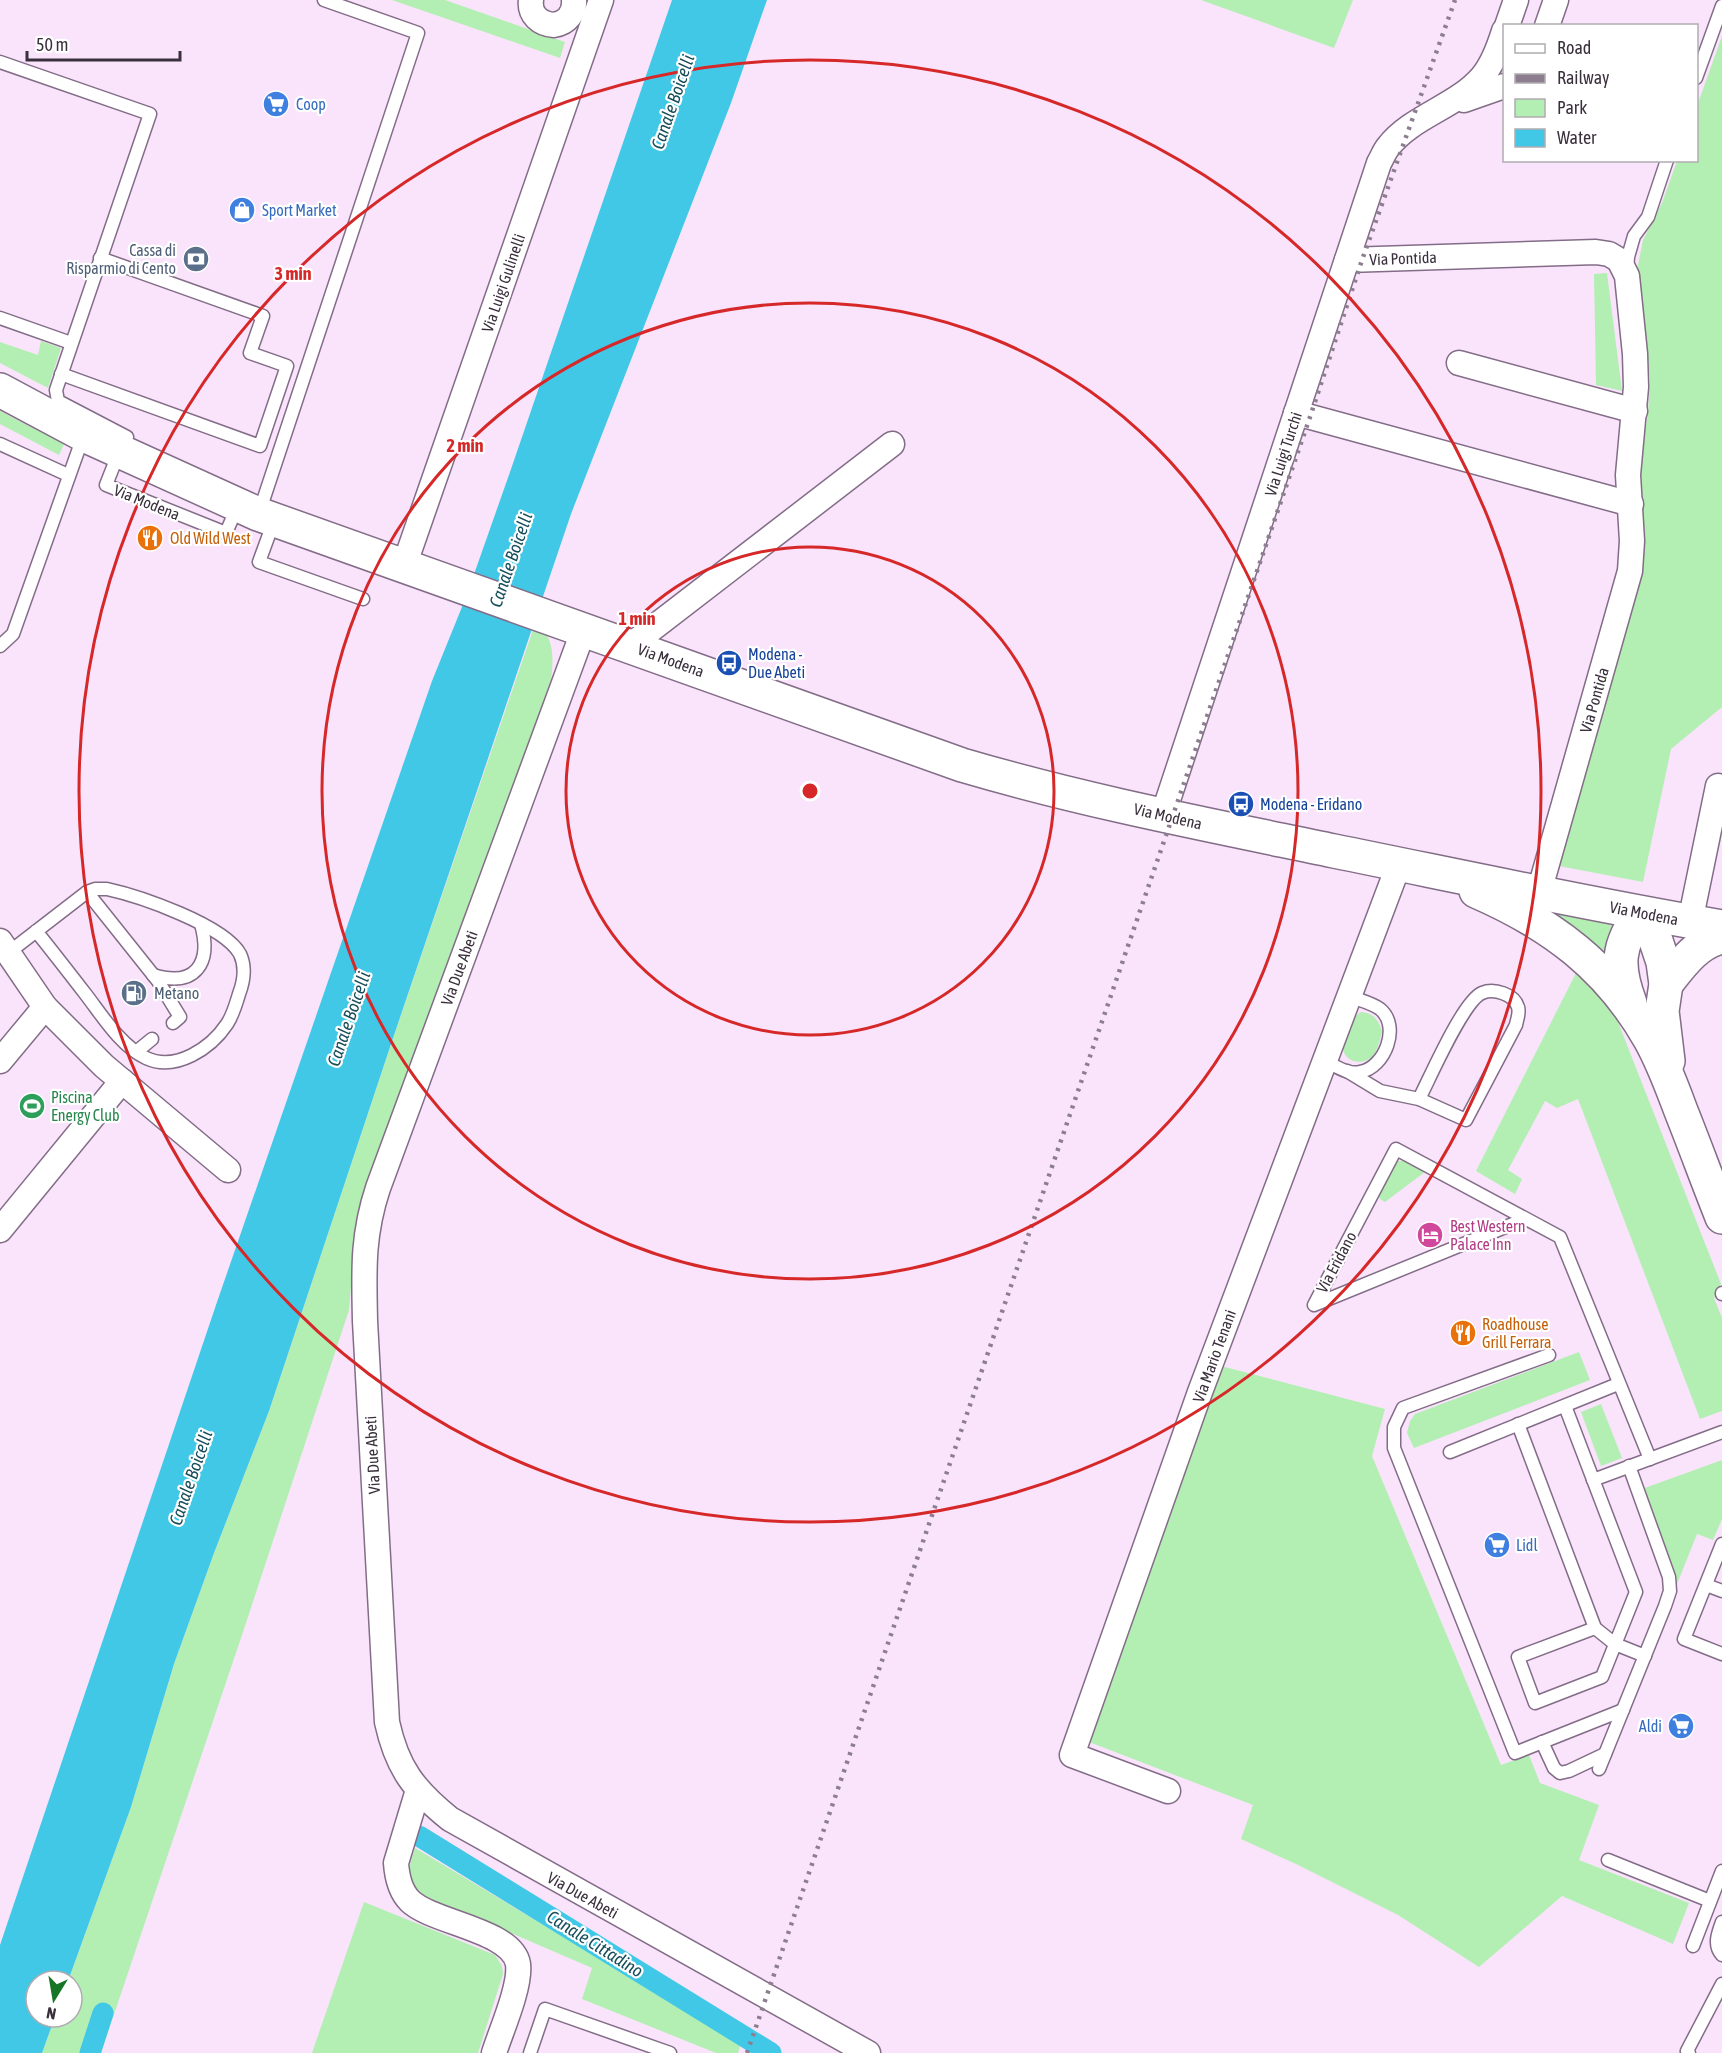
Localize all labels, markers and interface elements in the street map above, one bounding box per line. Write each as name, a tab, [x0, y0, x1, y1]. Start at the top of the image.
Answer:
scale bar	[27, 24, 180, 62]
legend	[1503, 24, 1698, 162]
text: 50 m	[36, 34, 68, 55]
text: Road	[1557, 37, 1591, 58]
water label: Canale Boicelli	[647, 52, 698, 152]
text: Railway	[1557, 67, 1609, 88]
supermarket icon: Coop	[261, 89, 291, 119]
place label: Coop	[296, 95, 326, 114]
text: Park	[1557, 97, 1587, 118]
text: Water	[1557, 127, 1597, 148]
shop icon: Sport Market	[227, 195, 257, 225]
place label: Sport Market	[262, 201, 337, 220]
street label: Via Luigi Gulinelli	[478, 231, 529, 335]
place label: Cassa di Risparmio di Cento	[66, 241, 176, 278]
bank icon: Cassa di Risparmio di Cento	[181, 244, 211, 274]
street label: Via Pontida	[1369, 248, 1437, 268]
text: 3 min	[275, 263, 312, 284]
street label: Via Luigi Turchi	[1261, 410, 1306, 499]
text: 2 min	[447, 435, 484, 456]
street label: Via Modena	[111, 481, 183, 523]
water label: Canale Boicelli	[485, 510, 536, 610]
restaurant icon: Old Wild West	[135, 523, 165, 553]
place label: Old Wild West	[170, 529, 251, 547]
text: 1 min	[619, 608, 656, 629]
street label: Via Modena	[635, 640, 707, 680]
place label: Modena - Due Abeti	[748, 645, 805, 681]
bus stop icon: Modena - Due Abeti	[714, 648, 744, 678]
street label: Via Pontida	[1576, 665, 1612, 735]
centre of rings	[800, 781, 820, 801]
bus stop icon: Modena - Eridano	[1226, 789, 1256, 819]
place label: Modena - Eridano	[1260, 795, 1362, 813]
street label: Via Modena	[1132, 799, 1204, 833]
street label: Via Modena	[1608, 898, 1680, 928]
street label: Via Due Abeti	[437, 928, 481, 1008]
water label: Canale Boicelli	[323, 969, 374, 1069]
fuel station icon: Metano	[119, 978, 149, 1008]
place label: Metano	[154, 984, 199, 1002]
place label: Piscina Energy Club	[51, 1088, 120, 1125]
sports icon: Piscina Energy Club	[17, 1091, 47, 1121]
place label: Best Western Palace Inn	[1450, 1217, 1526, 1253]
hotel icon: Best Western Palace Inn	[1415, 1220, 1445, 1250]
street label: Via Eridano	[1312, 1228, 1360, 1296]
street label: Via Mario Tenani	[1189, 1307, 1239, 1405]
place label: Roadhouse Grill Ferrara	[1482, 1315, 1551, 1351]
restaurant icon: Roadhouse Grill Ferrara	[1448, 1318, 1478, 1348]
street label: Via Due Abeti	[361, 1415, 383, 1495]
water label: Canale Boicelli	[165, 1428, 216, 1528]
supermarket icon: Lidl	[1482, 1530, 1512, 1560]
place label: Lidl	[1516, 1536, 1538, 1554]
supermarket icon: Aldi	[1666, 1711, 1696, 1741]
place label: Aldi	[1639, 1717, 1662, 1735]
street label: Via Due Abeti	[544, 1868, 622, 1922]
water label: Canale Cittadino	[543, 1906, 647, 1981]
north arrow	[24, 1969, 84, 2029]
text: N	[45, 2004, 57, 2023]

